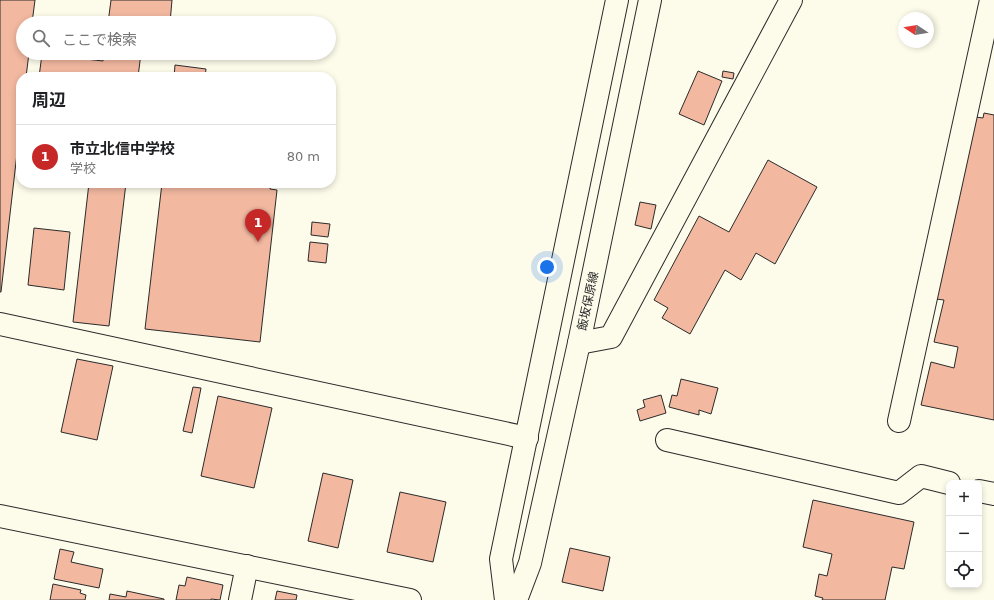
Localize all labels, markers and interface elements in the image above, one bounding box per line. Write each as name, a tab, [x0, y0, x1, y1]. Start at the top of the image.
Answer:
north arrow	[898, 12, 934, 48]
search box	[16, 16, 336, 60]
icon: search	[30, 27, 52, 49]
text: ここで検索	[62, 31, 137, 49]
text: 周辺	[32, 90, 66, 110]
text: 市立北信中学校	[70, 140, 175, 158]
text: 1	[40, 149, 50, 164]
text: 80 m	[287, 149, 320, 164]
text: 学校	[70, 161, 96, 176]
pin: 1	[245, 209, 271, 242]
your location	[537, 257, 557, 277]
street label: 飯坂保原線	[575, 270, 601, 332]
map controls	[946, 480, 982, 588]
button: +	[946, 480, 982, 516]
button: −	[946, 516, 982, 552]
button: locate	[946, 552, 982, 588]

